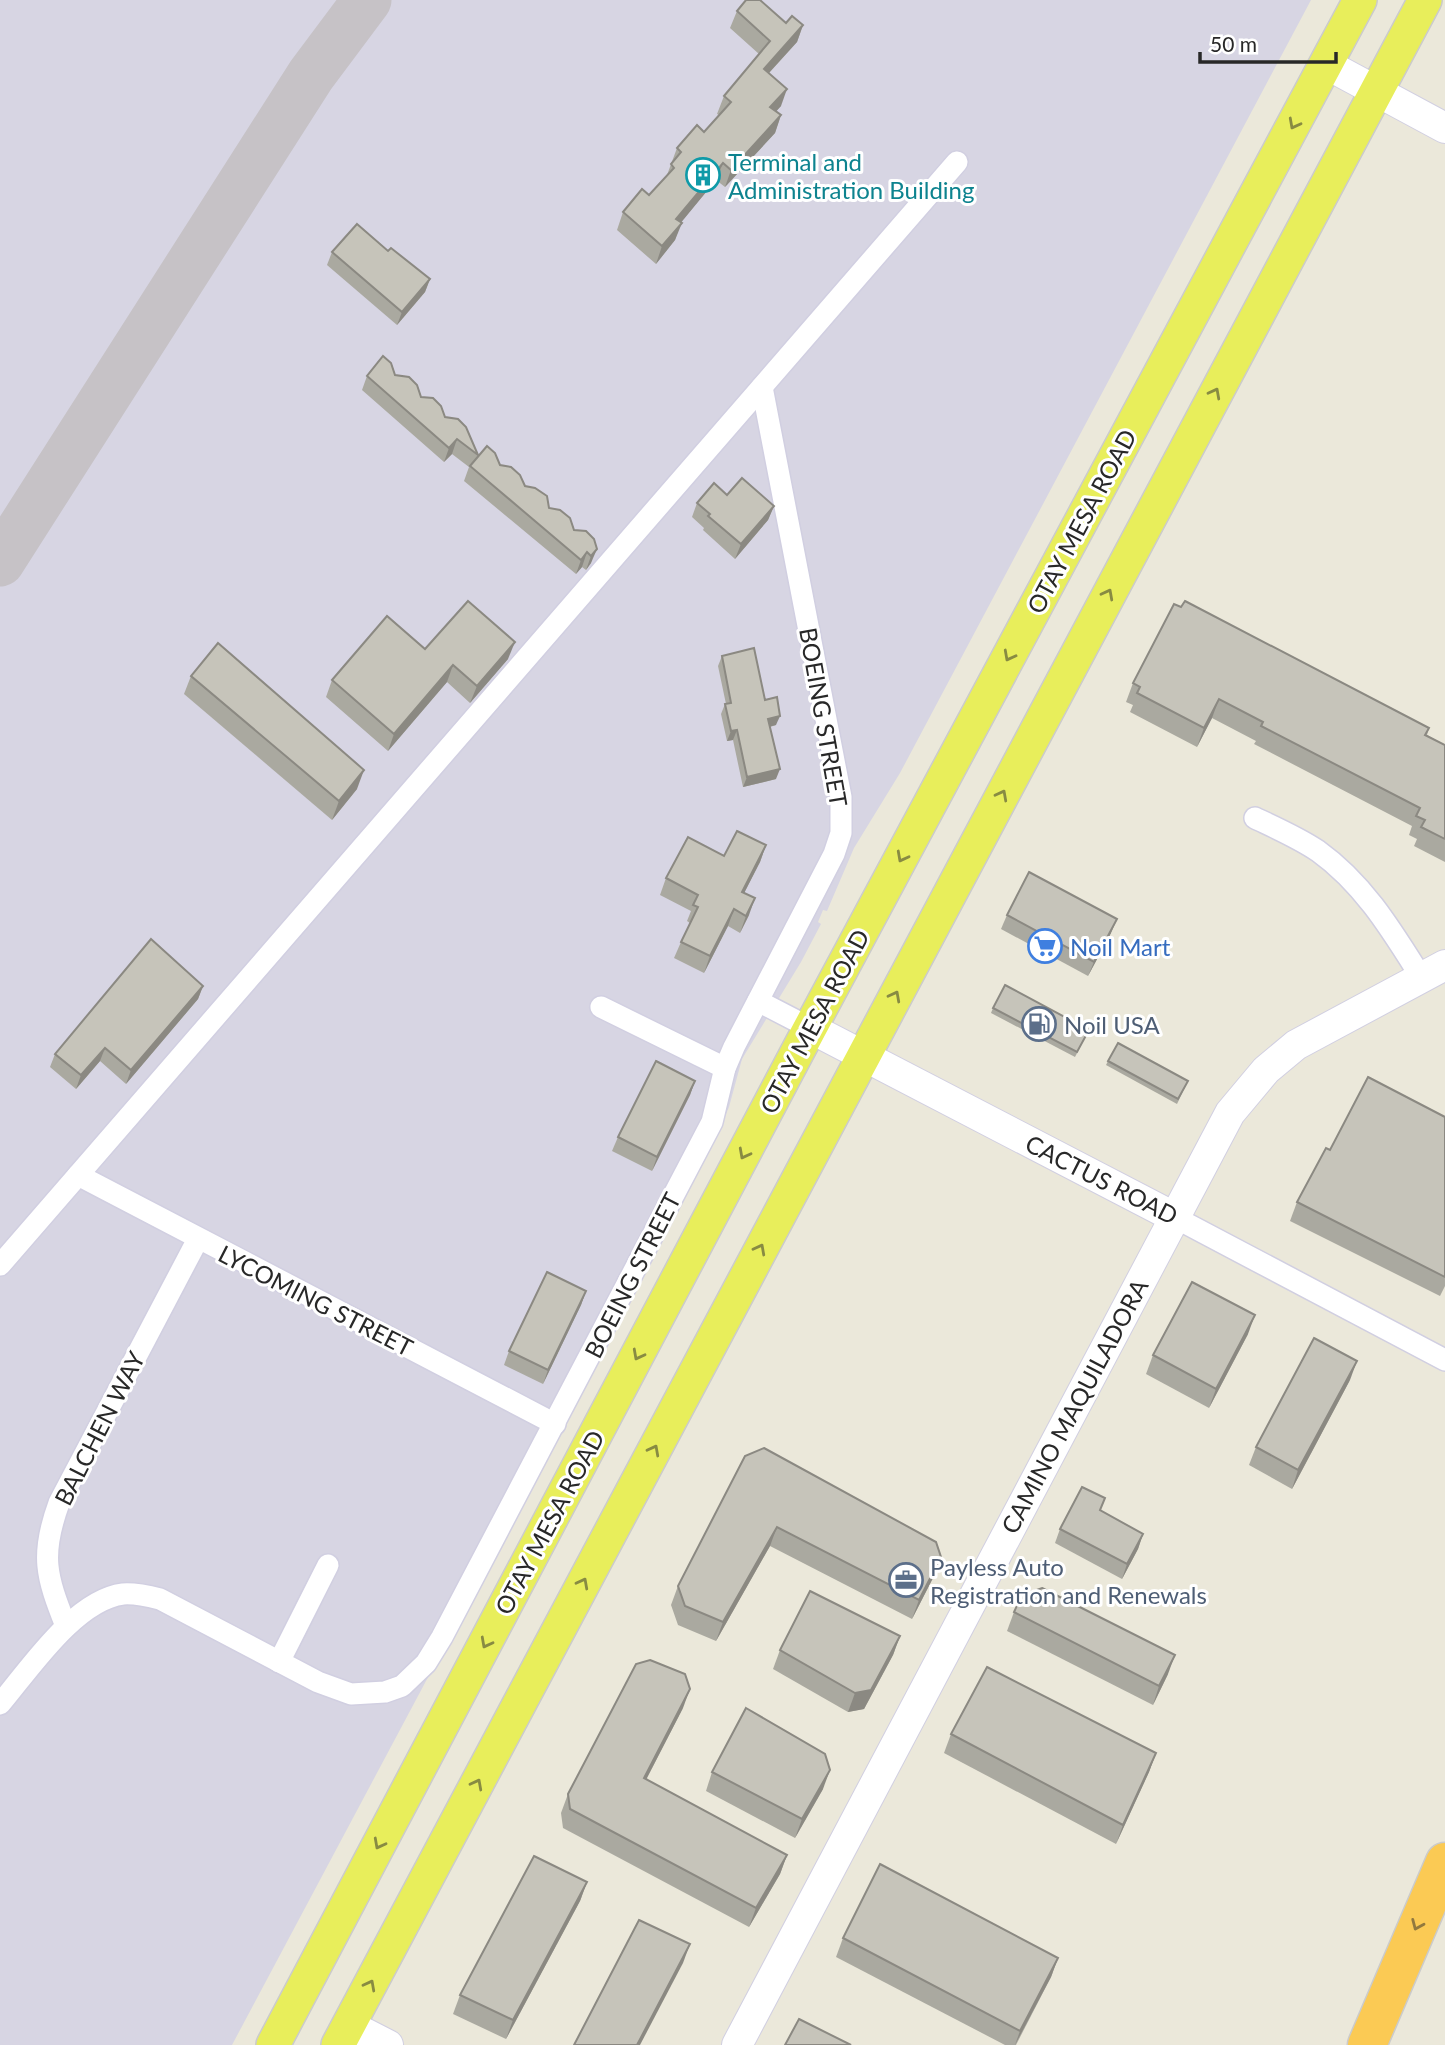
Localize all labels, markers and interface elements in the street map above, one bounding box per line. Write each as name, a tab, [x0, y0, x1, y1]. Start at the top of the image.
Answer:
scale bar	[1200, 21, 1336, 65]
text: 50 m	[1210, 31, 1257, 56]
one-way arrow	[1288, 117, 1302, 129]
place label: Terminal and Administration Building	[728, 147, 974, 204]
building icon: Terminal and Administration Building	[684, 156, 722, 194]
one-way arrow	[1207, 388, 1220, 400]
street label: OTAY MESA ROAD	[1020, 424, 1142, 618]
one-way arrow	[1100, 589, 1114, 601]
street label: BOEING STREET	[794, 625, 854, 809]
one-way arrow	[1004, 649, 1017, 661]
one-way arrow	[993, 790, 1007, 802]
one-way arrow	[897, 849, 910, 862]
street label: OTAY MESA ROAD	[753, 924, 875, 1118]
supermarket icon: Noil Mart	[1026, 927, 1064, 965]
place label: Noil Mart	[1070, 932, 1171, 961]
one-way arrow	[886, 990, 900, 1003]
fuel station icon: Noil USA	[1020, 1005, 1058, 1043]
place label: Noil USA	[1064, 1010, 1160, 1039]
street label: CACTUS ROAD	[1021, 1128, 1183, 1230]
one-way arrow	[739, 1146, 752, 1159]
street label: BOEING STREET	[578, 1188, 686, 1362]
street label: LYCOMING STREET	[214, 1238, 418, 1362]
one-way arrow	[752, 1244, 765, 1256]
street label: CAMINO MAQUILADORA	[995, 1273, 1154, 1538]
street label: BALCHEN WAY	[48, 1346, 150, 1510]
one-way arrow	[632, 1348, 646, 1360]
street label: OTAY MESA ROAD	[488, 1425, 610, 1619]
one-way arrow	[645, 1445, 659, 1457]
place label: Payless Auto Registration and Renewals	[930, 1552, 1207, 1609]
office icon: Payless Auto Registration and Renewals	[887, 1561, 925, 1599]
one-way arrow	[575, 1577, 589, 1590]
one-way arrow	[480, 1635, 494, 1648]
one-way arrow	[469, 1778, 482, 1791]
one-way arrow	[374, 1836, 388, 1849]
one-way arrow	[1412, 1918, 1426, 1930]
one-way arrow	[362, 1980, 376, 1992]

